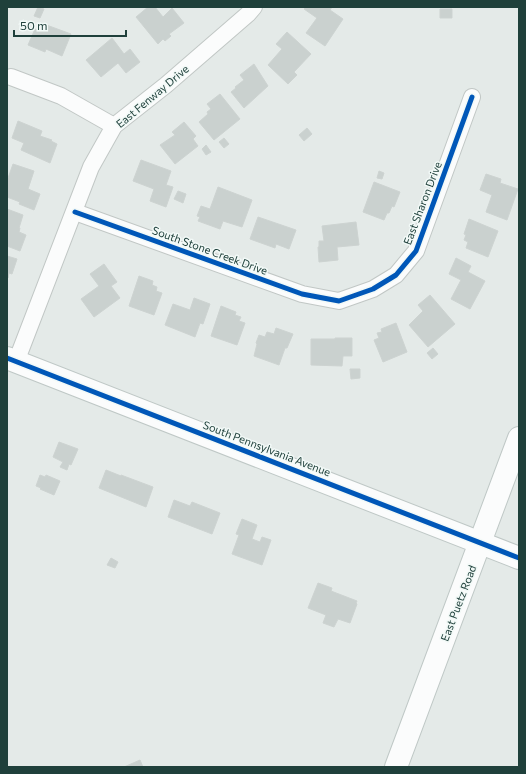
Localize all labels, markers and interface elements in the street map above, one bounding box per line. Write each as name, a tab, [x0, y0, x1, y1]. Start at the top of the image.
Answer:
scale bar	[14, 12, 126, 38]
text: 50 m	[20, 18, 48, 32]
street label: East Fenway Drive	[113, 62, 191, 130]
street label: East Sharon Drive	[400, 159, 444, 246]
street label: South Stone Creek Drive	[151, 223, 270, 277]
street label: South Pennsylvania Avenue	[201, 418, 333, 478]
street label: East Puetz Road	[438, 563, 478, 643]

